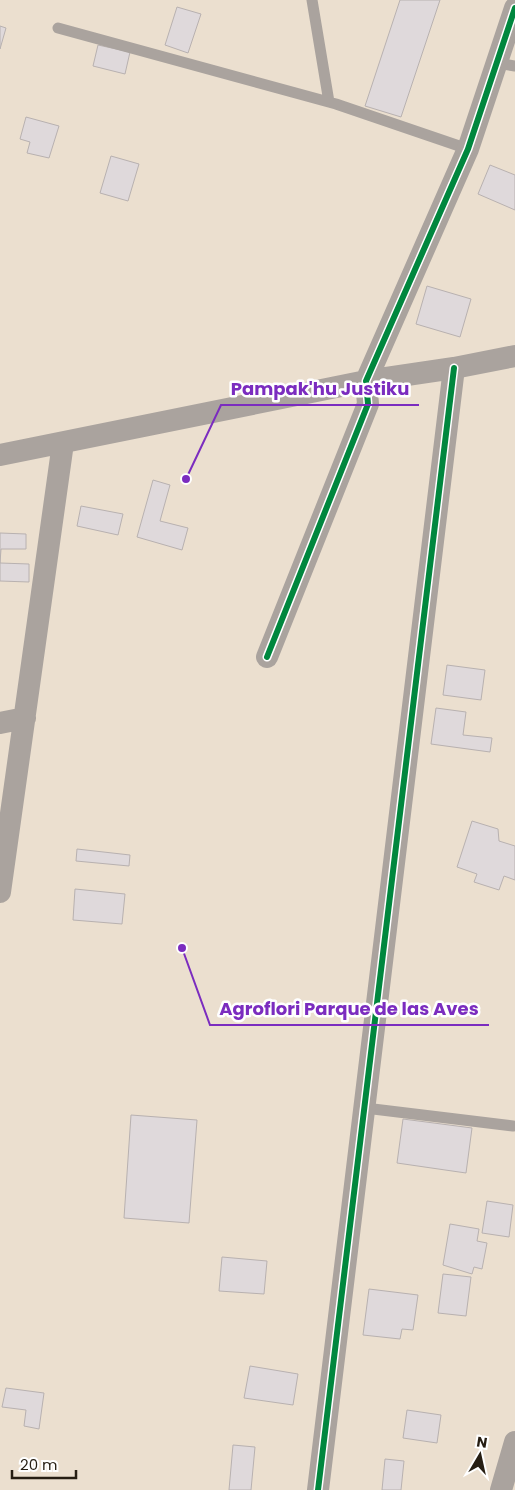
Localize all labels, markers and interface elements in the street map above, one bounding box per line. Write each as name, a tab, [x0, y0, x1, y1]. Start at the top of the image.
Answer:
callout: Pampak'hu Justiku	[221, 372, 419, 405]
text: Pampak'hu Justiku	[231, 376, 409, 401]
callout: Agroflori Parque de las Aves	[210, 992, 489, 1025]
text: Agroflori Parque de las Aves	[219, 996, 479, 1021]
north arrow	[455, 1430, 505, 1480]
text: N	[475, 1431, 489, 1453]
scale bar	[12, 1448, 76, 1480]
text: 20 m	[20, 1454, 58, 1475]

